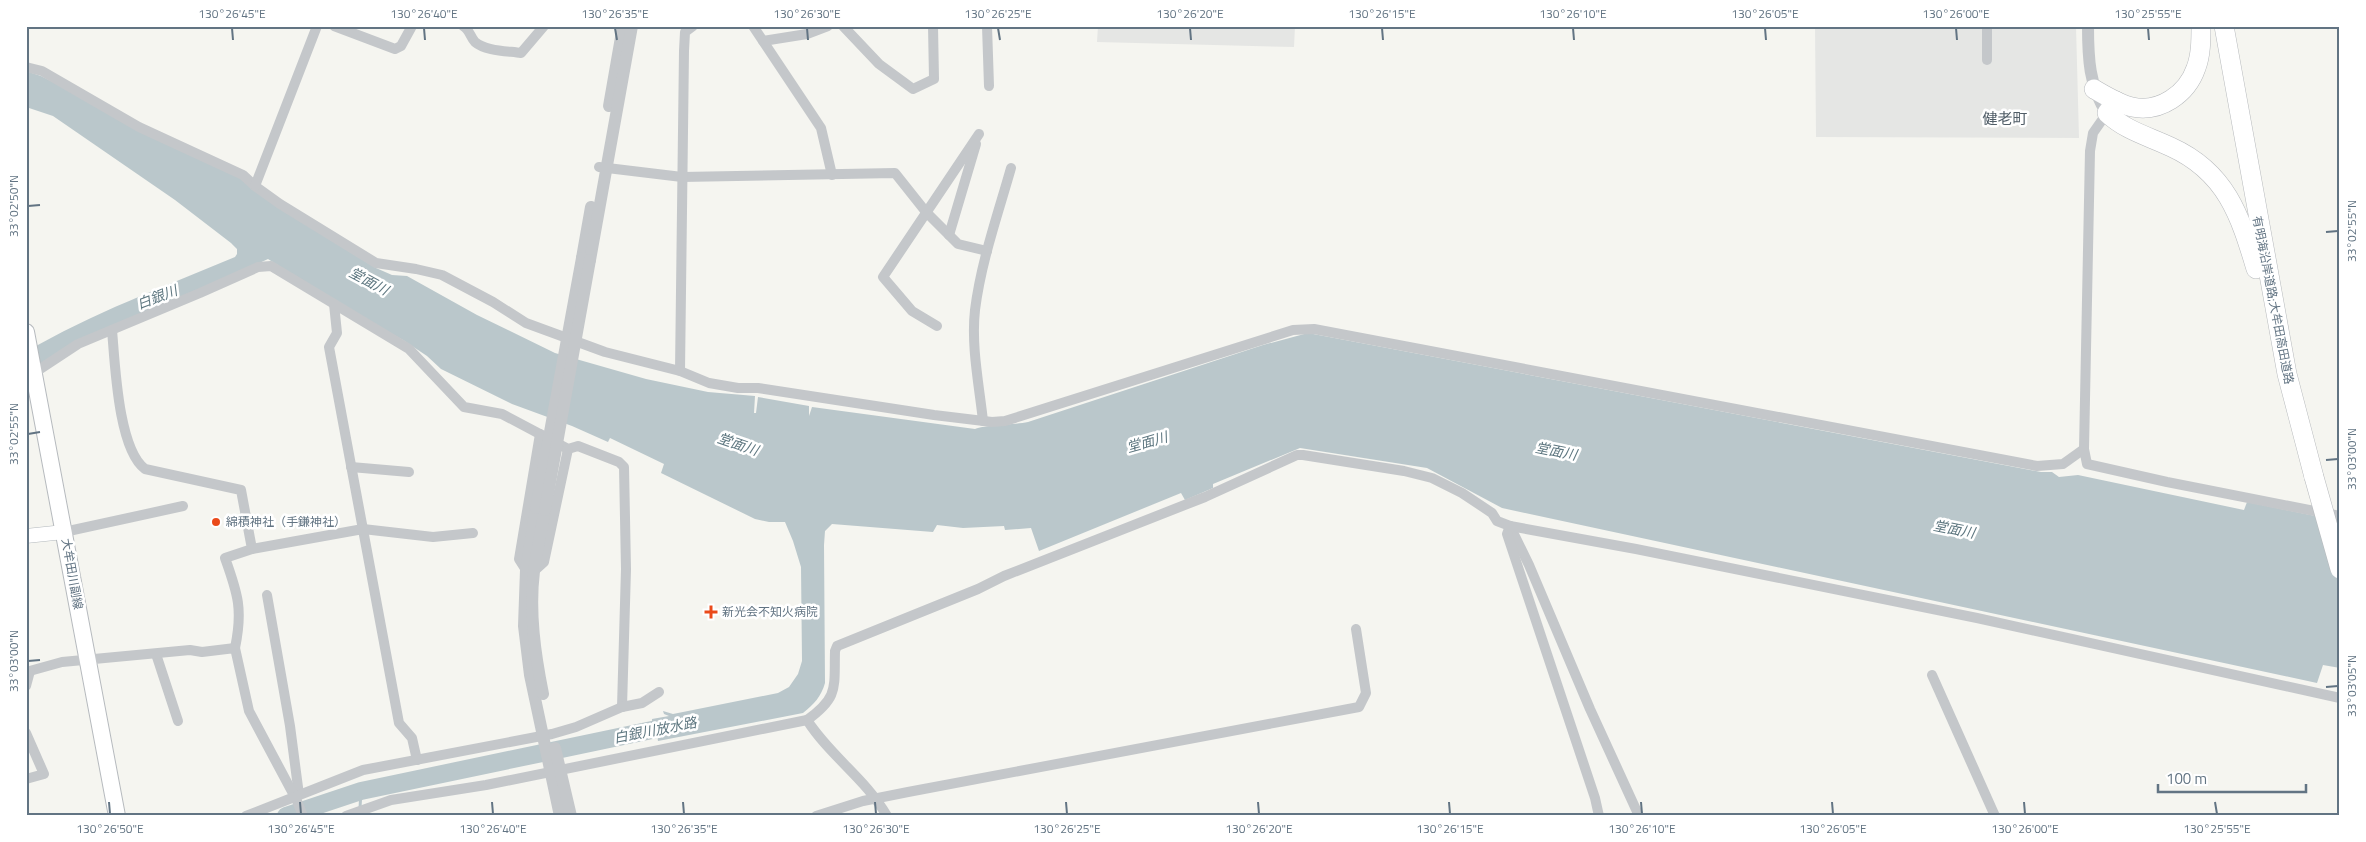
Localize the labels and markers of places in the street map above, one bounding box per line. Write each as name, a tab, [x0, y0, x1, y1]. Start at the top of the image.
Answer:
place label: 綿積神社（手鎌神社）	[226, 512, 346, 531]
marker: 綿積神社（手鎌神社）	[210, 516, 222, 528]
place label: 新光会不知火病院	[722, 602, 818, 621]
marker: 新光会不知火病院	[704, 605, 718, 619]

